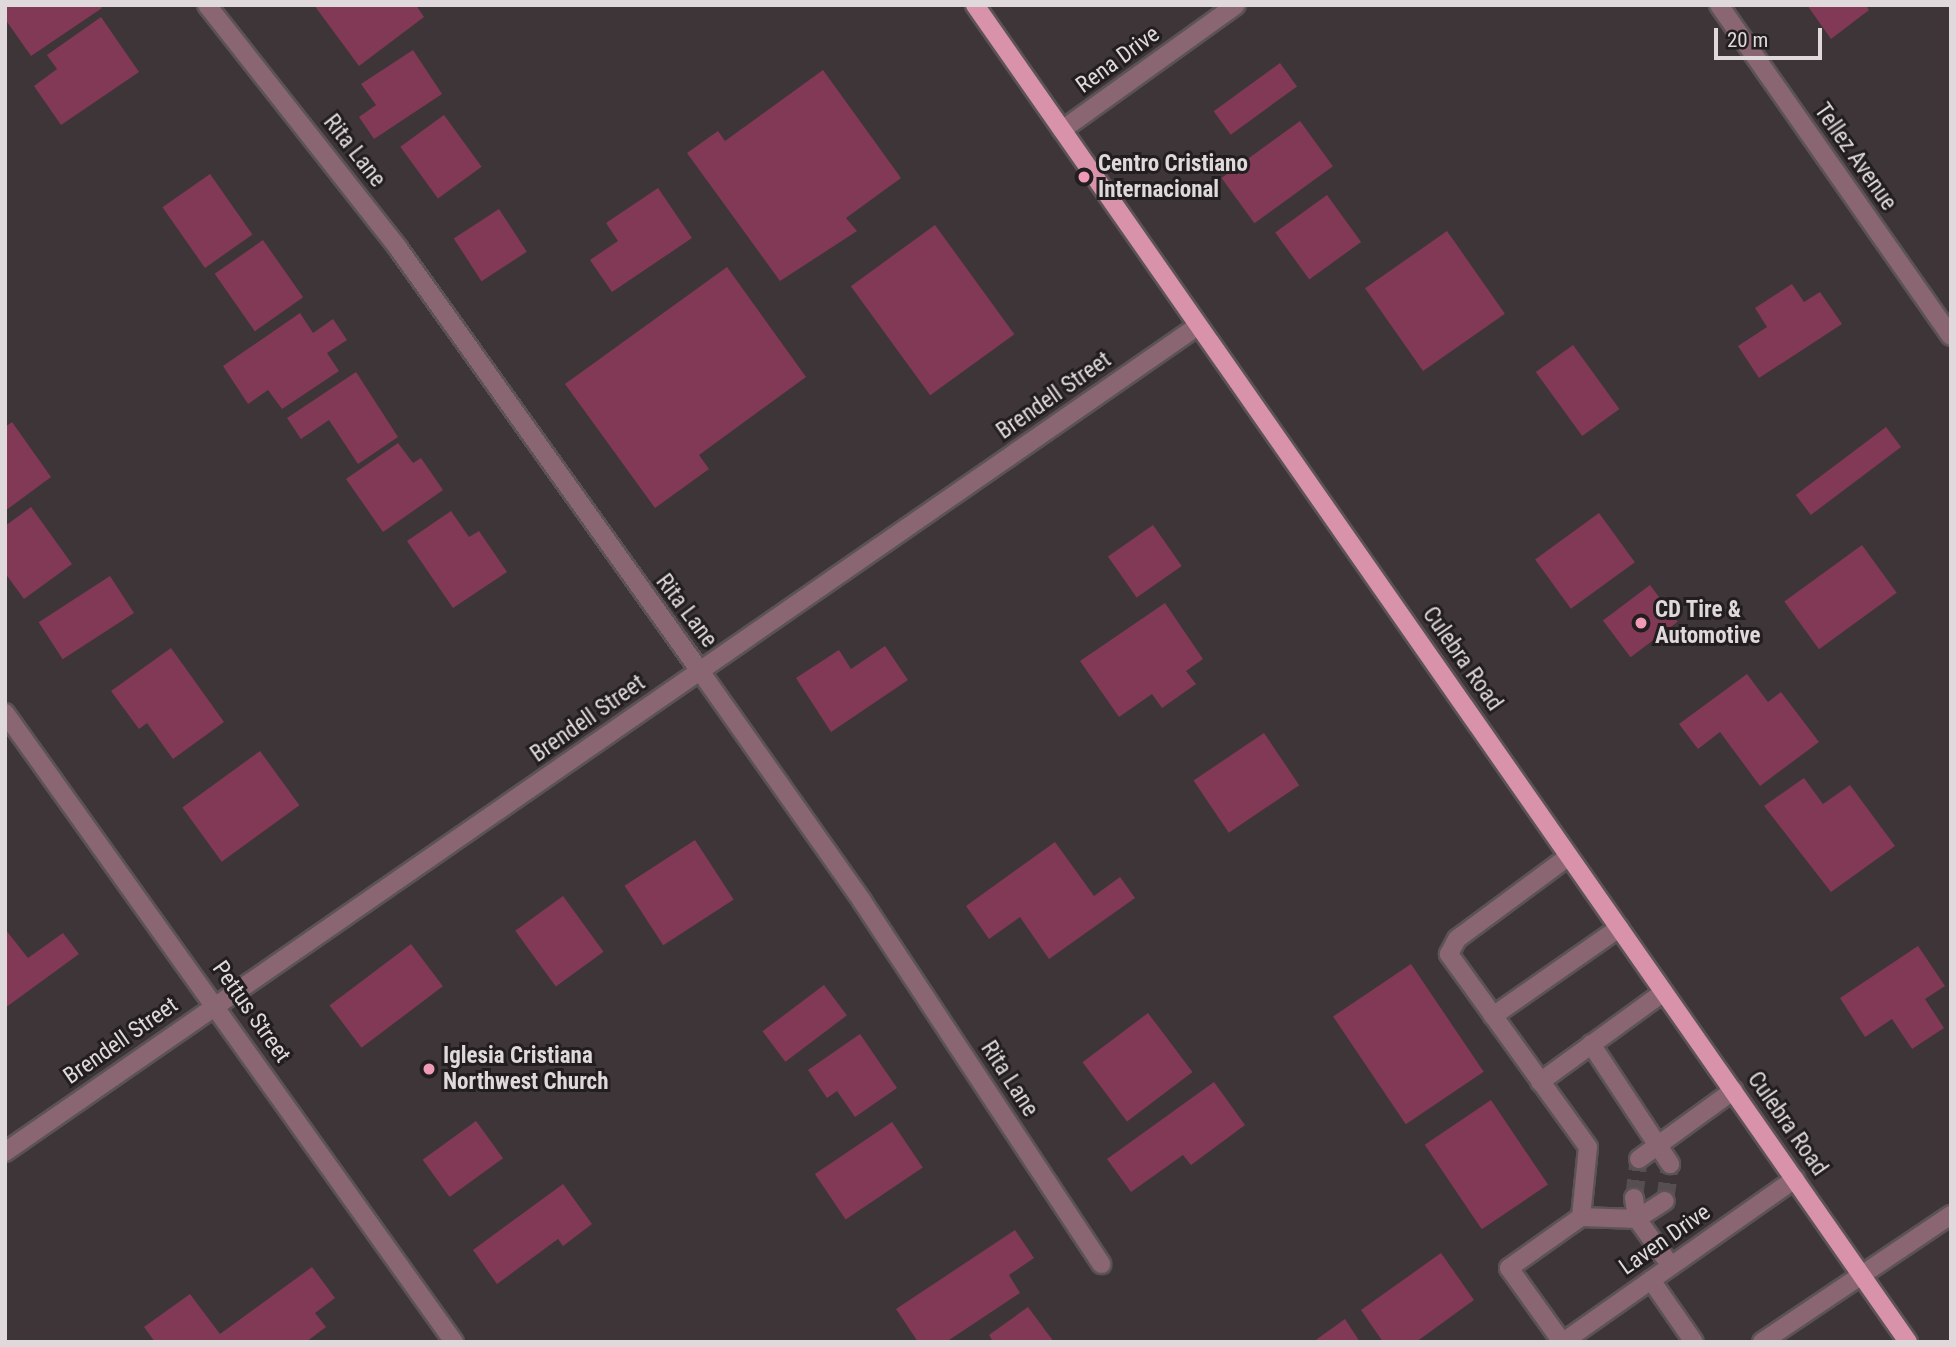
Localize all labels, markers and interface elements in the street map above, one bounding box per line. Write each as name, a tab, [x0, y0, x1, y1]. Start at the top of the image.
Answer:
scale bar	[1718, 14, 1826, 58]
street label: Rena Drive	[1071, 21, 1165, 99]
text: 20 m	[1727, 28, 1768, 52]
street label: Tellez Avenue	[1808, 98, 1902, 216]
street label: Rita Lane	[317, 109, 391, 193]
place label: Centro Cristiano Internacional	[1098, 150, 1248, 204]
marker: Centro Cristiano Internacional	[1076, 169, 1092, 185]
street label: Brendell Street	[992, 346, 1116, 446]
street label: Rita Lane	[650, 569, 722, 653]
place label: CD Tire & Automotive	[1655, 596, 1761, 650]
street label: Culebra Road	[1416, 602, 1508, 716]
marker: CD Tire & Automotive	[1633, 615, 1649, 631]
street label: Brendell Street	[526, 669, 650, 769]
street label: Pettus Street	[206, 956, 296, 1068]
street label: Brendell Street	[59, 991, 183, 1091]
street label: Rita Lane	[974, 1036, 1044, 1122]
place label: Iglesia Cristiana Northwest Church	[443, 1042, 608, 1096]
marker: Iglesia Cristiana Northwest Church	[421, 1061, 437, 1077]
street label: Culebra Road	[1741, 1067, 1833, 1181]
street label: Laven Drive	[1614, 1199, 1716, 1281]

